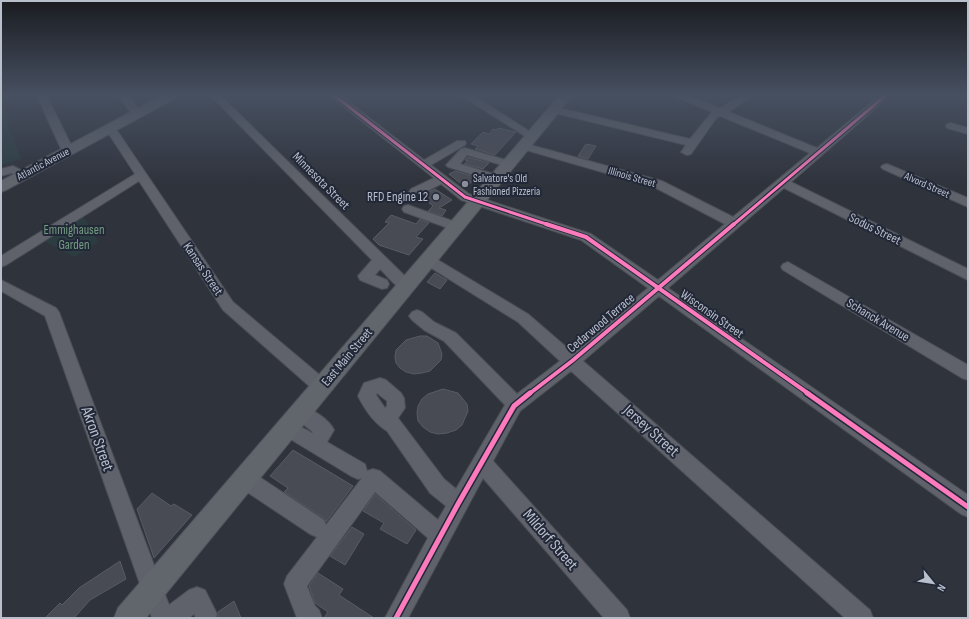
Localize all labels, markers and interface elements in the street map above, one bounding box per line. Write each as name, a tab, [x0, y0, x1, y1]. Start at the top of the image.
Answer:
street label: Atlantic Avenue	[14, 145, 71, 184]
street label: Minnesota Street	[289, 149, 353, 213]
street label: Illinois Street	[607, 164, 658, 190]
street label: Alvord Street	[901, 169, 952, 201]
place label: Salvatore's Old Fashioned Pizzeria	[473, 172, 540, 198]
marker: Salvatore's Old Fashioned Pizzeria	[460, 179, 470, 189]
place label: RFD Engine 12	[367, 189, 428, 205]
marker: RFD Engine 12	[431, 192, 441, 202]
street label: Sodus Street	[846, 210, 904, 248]
park label: Emmighausen Garden	[43, 222, 105, 253]
street label: Kansas Street	[180, 240, 226, 298]
street label: Wisconsin Street	[677, 286, 747, 342]
street label: Cedarwood Terrace	[564, 290, 638, 356]
street label: Schanck Avenue	[843, 295, 913, 345]
street label: East Main Street	[318, 325, 376, 389]
street label: Jersey Street	[618, 400, 683, 461]
street label: Akron Street	[76, 403, 117, 474]
street label: Mildorf Street	[518, 506, 582, 574]
north arrow	[913, 563, 953, 603]
text: N	[934, 582, 948, 594]

